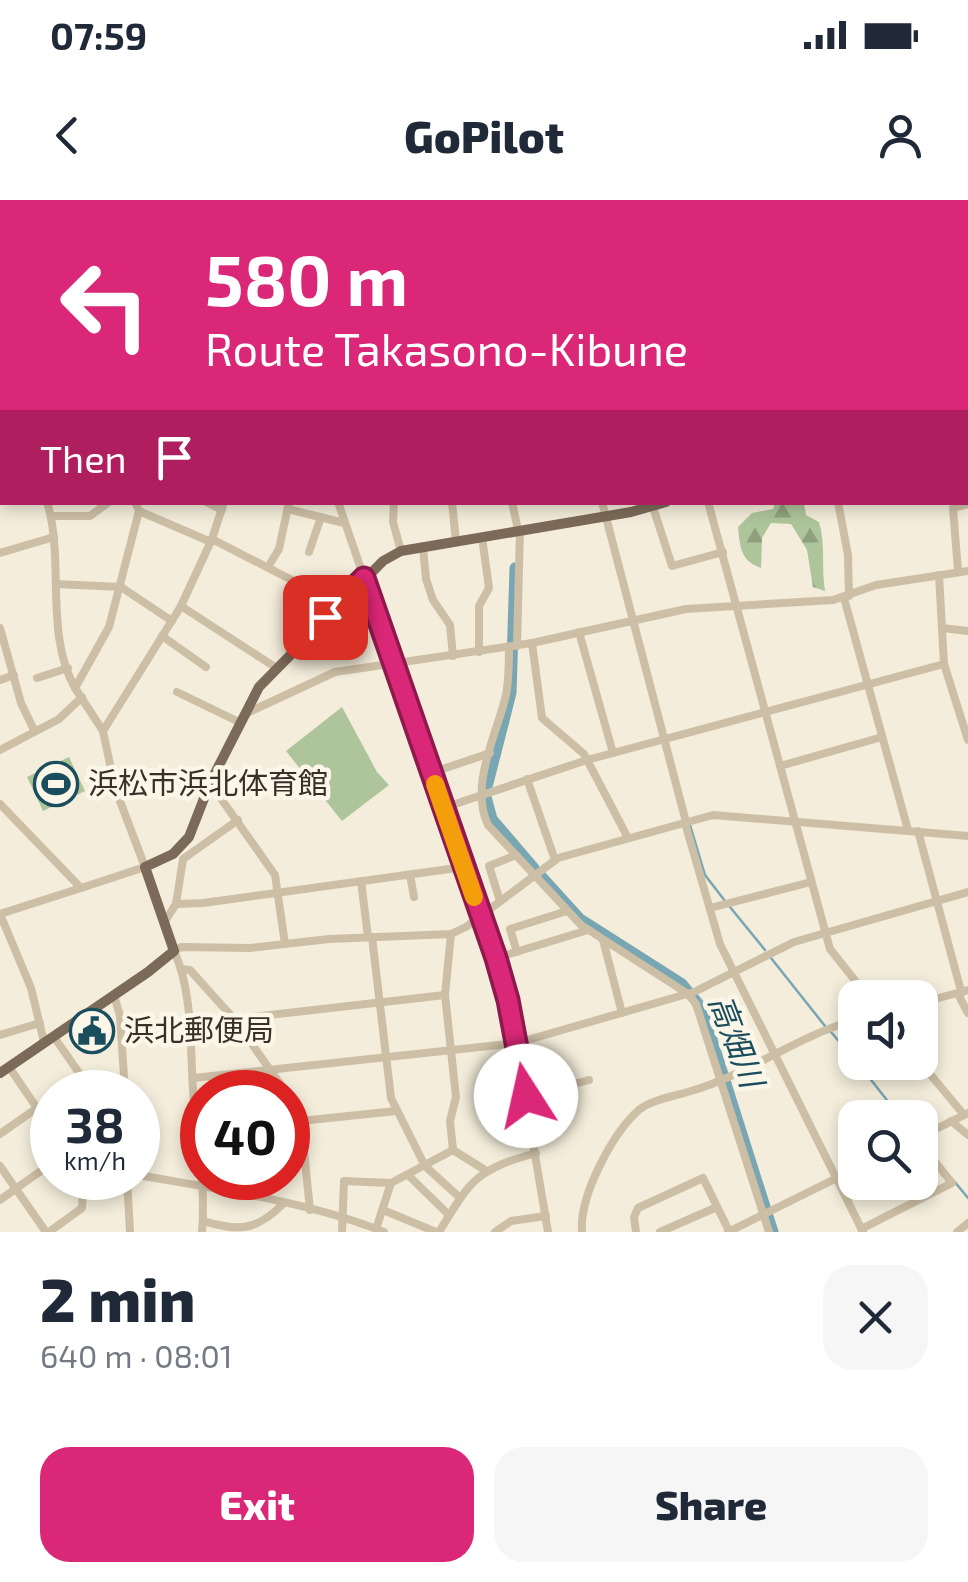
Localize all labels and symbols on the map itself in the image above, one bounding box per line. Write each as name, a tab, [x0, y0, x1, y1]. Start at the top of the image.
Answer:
pin	[283, 575, 368, 660]
sports icon: 浜松市浜北体育館	[33, 761, 79, 807]
place label: 浜松市浜北体育館	[88, 764, 328, 800]
water label: 高畑川	[703, 989, 774, 1095]
public building icon: 浜北郵便局	[69, 1008, 115, 1054]
place label: 浜北郵便局	[124, 1011, 274, 1047]
position arrow	[474, 1044, 578, 1148]
speed limit sign: 40	[180, 1070, 310, 1200]

